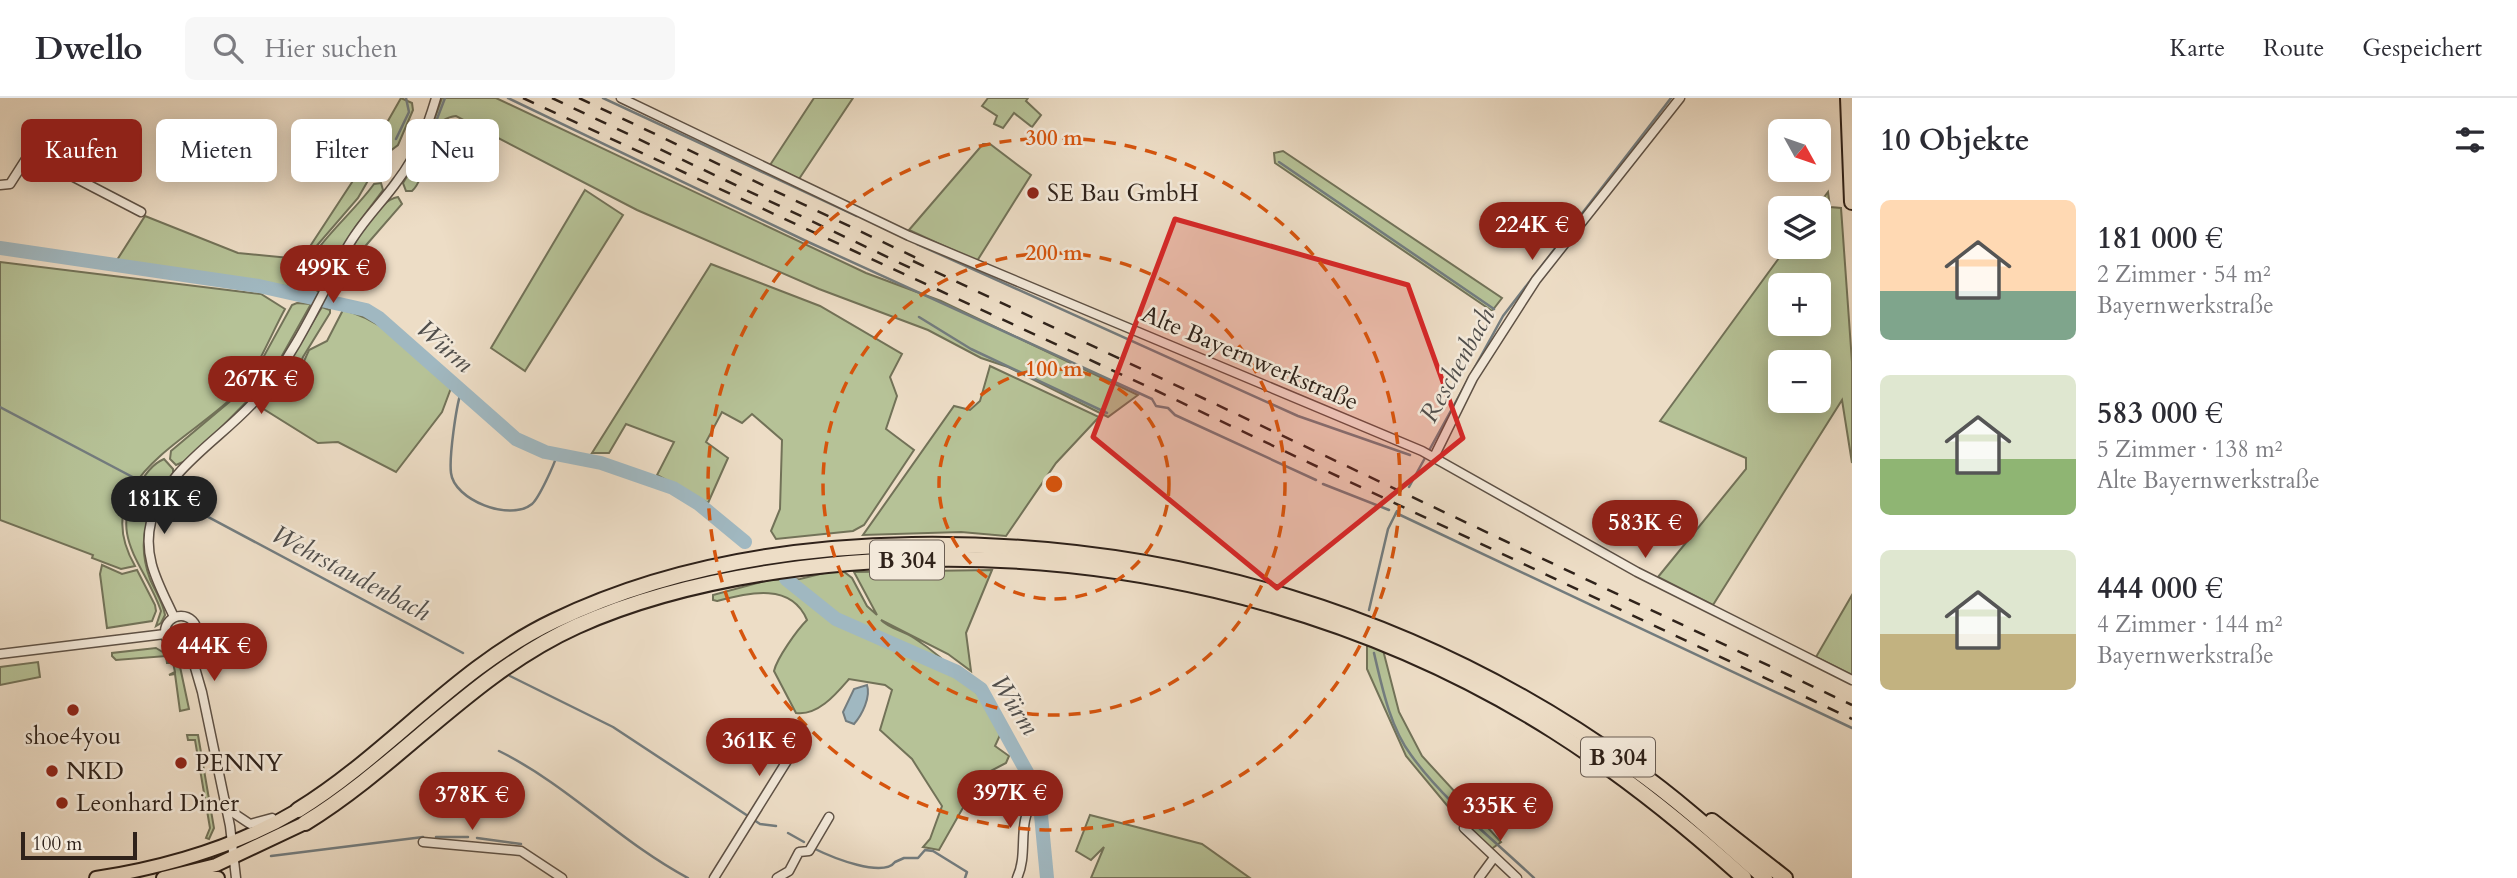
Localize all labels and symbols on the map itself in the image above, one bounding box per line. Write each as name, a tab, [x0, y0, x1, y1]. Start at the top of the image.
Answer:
north arrow	[1768, 119, 1830, 182]
text: 300 m	[1025, 124, 1083, 153]
place label: SE Bau GmbH	[1047, 177, 1199, 210]
marker: SE Bau GmbH	[1025, 185, 1041, 201]
pin: 224K €	[1475, 202, 1589, 262]
text: 200 m	[1025, 239, 1083, 268]
pin: 499K €	[276, 246, 390, 305]
street label: Alte Bayernwerkstraße	[1137, 297, 1363, 419]
water label: Reschenbach	[1411, 301, 1503, 429]
water label: Würm	[409, 311, 481, 381]
text: 100 m	[1025, 355, 1083, 384]
pin: 267K €	[204, 356, 318, 416]
centre of rings	[1042, 472, 1066, 496]
pin: 181K €	[107, 476, 221, 536]
pin: 583K €	[1588, 500, 1702, 560]
water label: Wehrstaudenbach	[266, 517, 437, 630]
road number: B 304	[870, 540, 944, 580]
pin: 444K €	[157, 624, 271, 683]
water label: Würm	[982, 668, 1048, 742]
marker: shoe4you	[65, 702, 81, 718]
pin: 361K €	[702, 718, 816, 778]
place label: shoe4you	[25, 720, 121, 753]
road number: B 304	[1581, 737, 1655, 776]
place label: PENNY	[195, 747, 283, 780]
place label: NKD	[66, 755, 124, 788]
marker: PENNY	[173, 755, 189, 771]
marker: NKD	[44, 763, 60, 779]
pin: 397K €	[953, 770, 1067, 830]
pin: 378K €	[415, 772, 529, 832]
pin: 335K €	[1443, 784, 1557, 843]
place label: Leonhard Diner	[76, 787, 239, 820]
marker: Leonhard Diner	[54, 795, 70, 811]
scale bar	[21, 829, 136, 861]

